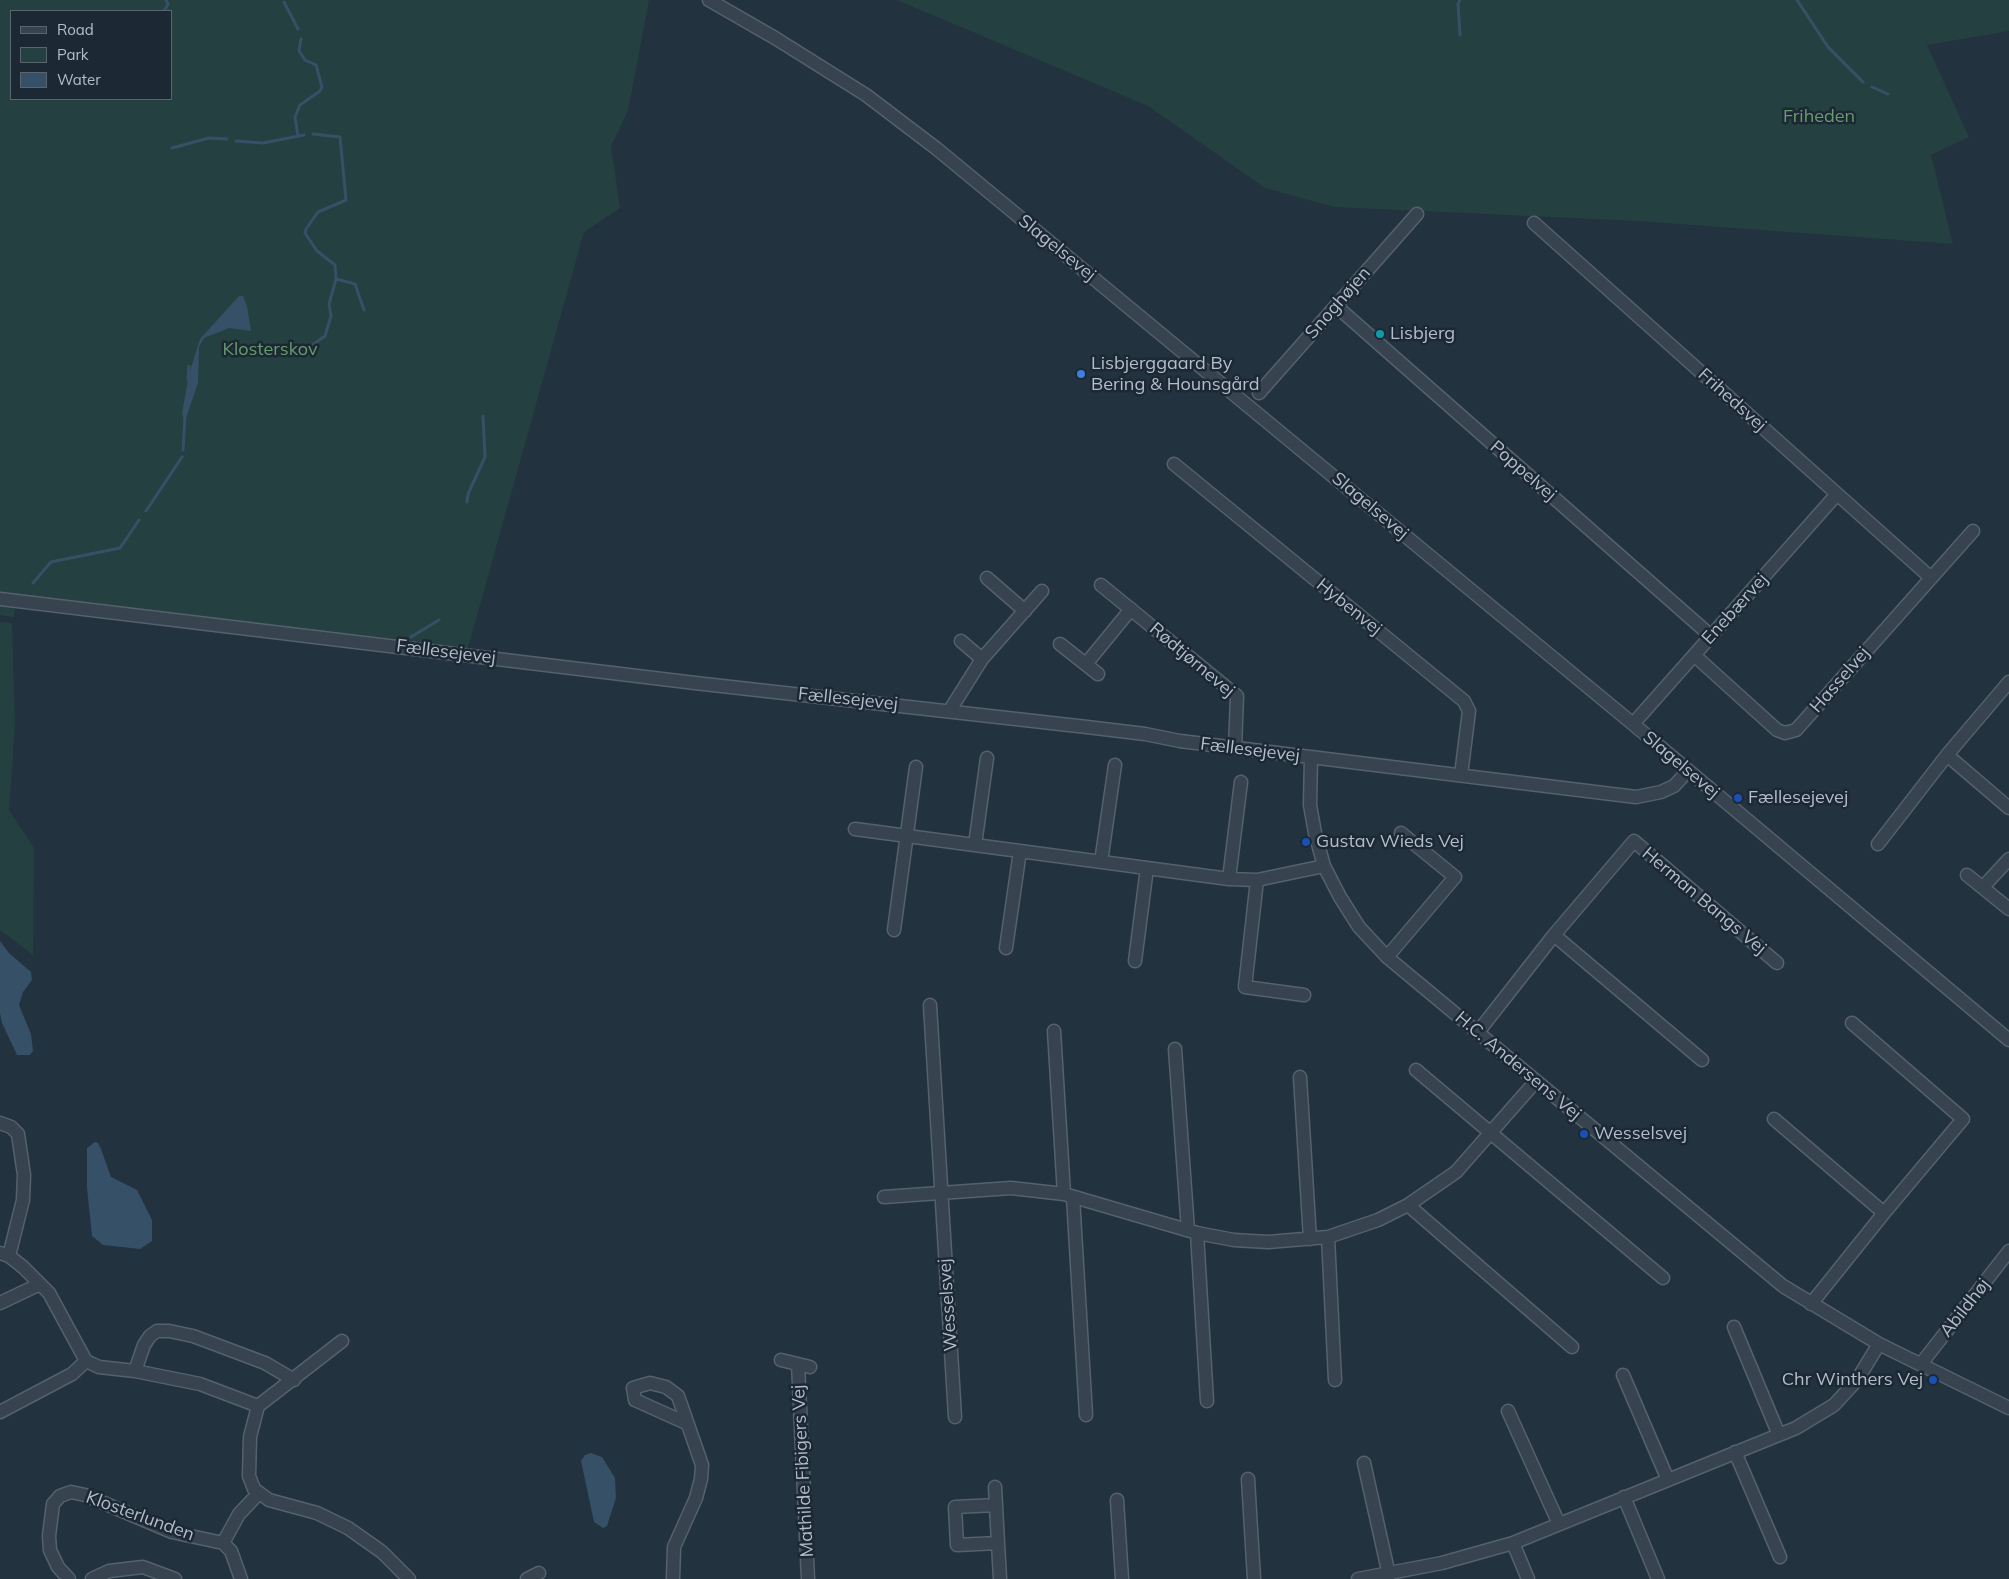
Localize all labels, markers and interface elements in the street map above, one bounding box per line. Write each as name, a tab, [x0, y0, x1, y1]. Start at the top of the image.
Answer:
legend	[10, 10, 172, 100]
text: Road	[57, 20, 94, 39]
text: Park	[57, 45, 89, 64]
text: Water	[57, 70, 101, 89]
park label: Friheden	[1783, 106, 1855, 128]
street label: Slagelsevej	[1014, 210, 1100, 286]
street label: Snoghøjen	[1301, 263, 1375, 343]
place label: Lisbjerg	[1390, 323, 1455, 345]
marker: Lisbjerg	[1374, 328, 1386, 340]
park label: Klosterskov	[223, 339, 317, 361]
place label: Lisbjerggaard By Bering & Hounsgård	[1091, 353, 1260, 396]
street label: Frihedsvej	[1694, 364, 1770, 436]
marker: Lisbjerggaard By Bering & Hounsgård	[1075, 368, 1087, 380]
street label: Poppelvej	[1485, 436, 1561, 506]
street label: Slagelsevej	[1327, 468, 1413, 544]
street label: Enebærvej	[1697, 569, 1773, 649]
street label: Hybenvej	[1312, 574, 1386, 640]
street label: Rødtjørnevej	[1145, 618, 1239, 702]
street label: Fællesejevej	[395, 635, 497, 669]
street label: Hasselvej	[1806, 643, 1874, 717]
street label: Fællesejevej	[797, 683, 899, 715]
street label: Slagelsevej	[1638, 727, 1724, 803]
street label: Fællesejevej	[1199, 733, 1301, 767]
place label: Fællesejevej	[1748, 787, 1848, 809]
marker: Fællesejevej	[1732, 792, 1744, 804]
place label: Gustav Wieds Vej	[1316, 831, 1464, 853]
marker: Gustav Wieds Vej	[1300, 836, 1312, 848]
street label: Herman Bangs Vej	[1637, 843, 1771, 959]
street label: H.C. Andersens Vej	[1451, 1007, 1585, 1125]
place label: Wesselsvej	[1594, 1123, 1687, 1145]
marker: Wesselsvej	[1578, 1128, 1590, 1140]
street label: Wesselsvej	[934, 1258, 962, 1352]
street label: Abildhøj	[1935, 1274, 1995, 1342]
place label: Chr Winthers Vej	[1782, 1369, 1923, 1391]
marker: Chr Winthers Vej	[1927, 1374, 1939, 1386]
street label: Mathilde Fibigers Vej	[788, 1384, 818, 1558]
street label: Klosterlunden	[83, 1486, 197, 1546]

